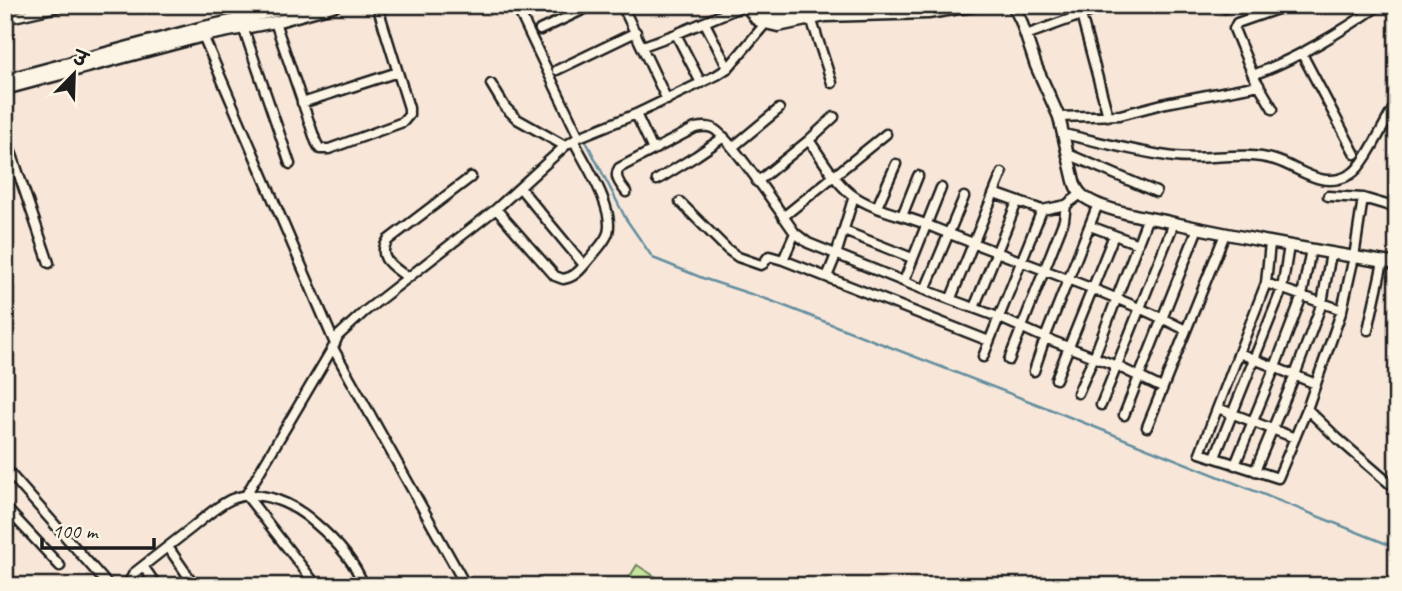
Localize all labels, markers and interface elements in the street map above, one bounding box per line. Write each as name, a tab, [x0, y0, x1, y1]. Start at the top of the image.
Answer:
north arrow	[38, 38, 108, 108]
text: उ	[68, 45, 93, 74]
scale bar	[42, 507, 154, 551]
text: 100 m	[52, 518, 99, 544]

